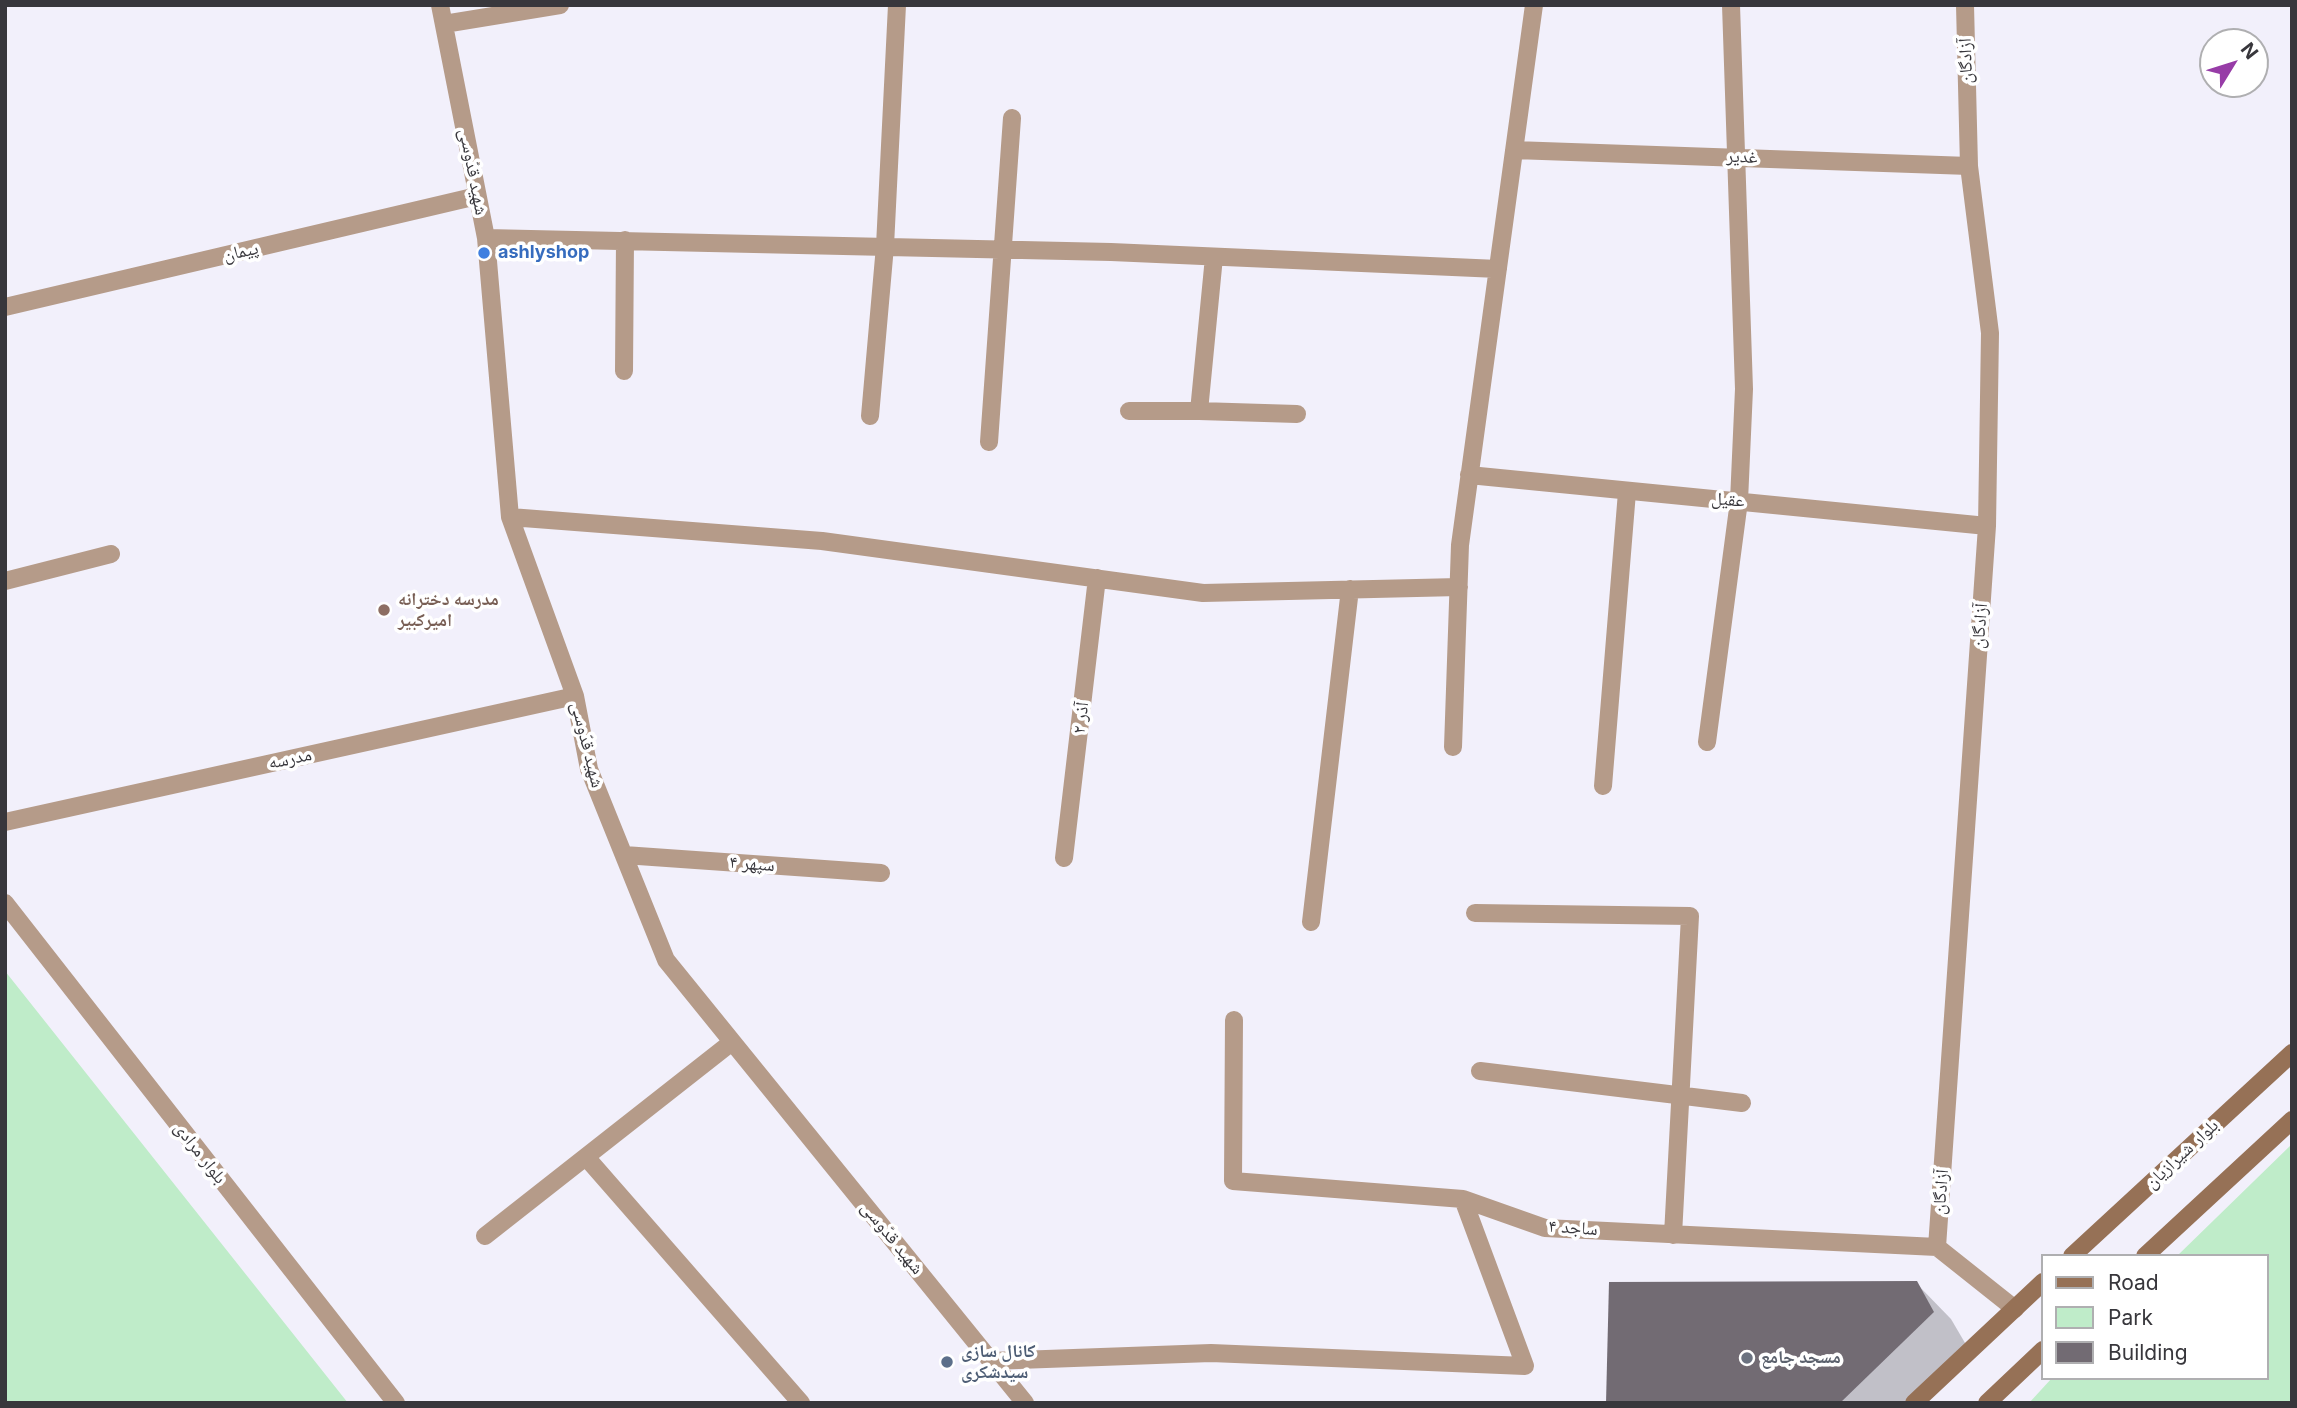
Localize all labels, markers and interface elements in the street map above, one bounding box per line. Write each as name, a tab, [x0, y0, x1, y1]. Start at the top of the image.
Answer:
north arrow	[2199, 28, 2269, 98]
street label: آزادگان	[1954, 38, 1978, 84]
text: N	[2236, 38, 2263, 64]
street label: شهید قدّوسی	[454, 127, 492, 217]
street label: غدیر	[1726, 146, 1758, 168]
street label: پیمان	[221, 238, 261, 266]
place label: ashlyshop	[498, 242, 589, 264]
marker: ashlyshop	[476, 245, 492, 261]
street label: عقیل	[1711, 488, 1745, 512]
place label: مدرسه دخترانه امیرکبیر	[398, 589, 499, 632]
marker: مدرسه دخترانه امیرکبیر	[376, 602, 392, 618]
street label: آزادگان	[1968, 603, 1992, 649]
street label: شهید قدّوسی	[566, 700, 608, 790]
street label: آذر ۲	[1068, 701, 1094, 735]
street label: مدرسه	[266, 744, 314, 774]
street label: سپهر ۴	[729, 852, 775, 876]
street label: بلوار شیرازیان	[2141, 1115, 2223, 1193]
street label: بلوار مرادی	[169, 1118, 231, 1188]
street label: آزادگان	[1929, 1169, 1953, 1215]
street label: شهید قدّوسی	[856, 1197, 928, 1279]
street label: ساجد ۴	[1548, 1215, 1598, 1241]
legend	[2042, 1254, 2269, 1380]
text: Road	[2108, 1270, 2159, 1295]
text: Park	[2108, 1305, 2153, 1330]
text: Building	[2108, 1340, 2188, 1365]
place label: کانال سازی سیدشکری	[961, 1341, 1036, 1384]
place label: مسجد جامع	[1761, 1347, 1841, 1369]
marker: مسجد جامع	[1739, 1350, 1755, 1366]
marker: کانال سازی سیدشکری	[939, 1354, 955, 1370]

